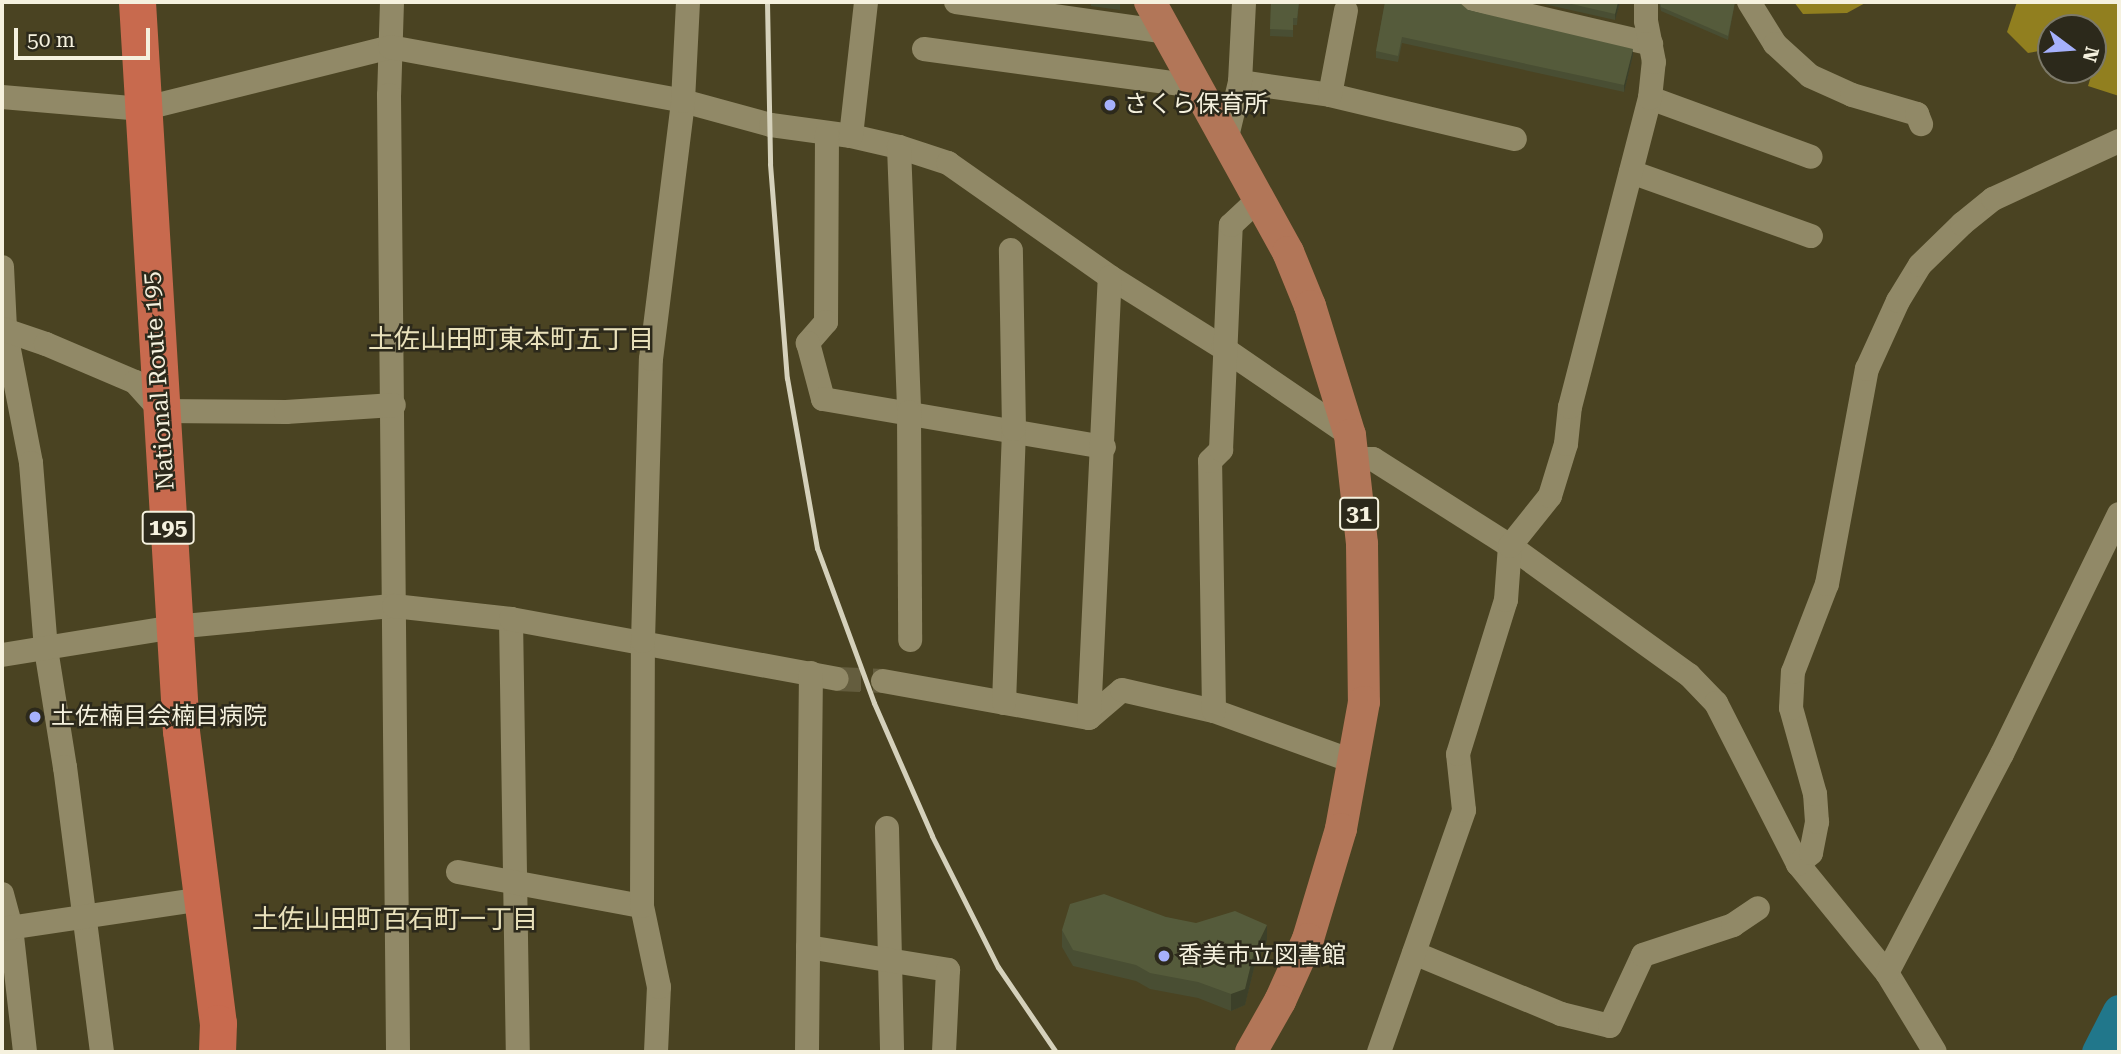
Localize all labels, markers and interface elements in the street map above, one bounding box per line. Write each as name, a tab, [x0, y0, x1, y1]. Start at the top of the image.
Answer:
scale bar	[18, 14, 154, 58]
north arrow	[2037, 14, 2107, 84]
text: 50 m	[27, 28, 75, 52]
text: N	[2078, 44, 2104, 65]
place label: さくら保育所	[1124, 91, 1268, 119]
marker: さくら保育所	[1102, 97, 1118, 113]
street label: National Route 195	[137, 271, 181, 491]
district label: 土佐山田町東本町五丁目	[368, 324, 654, 356]
road number: 31	[1338, 494, 1380, 534]
road number: 195	[140, 508, 196, 548]
place label: 土佐楠目会楠目病院	[51, 703, 267, 731]
marker: 土佐楠目会楠目病院	[25, 707, 45, 727]
district label: 土佐山田町百石町一丁目	[252, 904, 538, 936]
place label: 香美市立図書館	[1178, 942, 1346, 970]
marker: 香美市立図書館	[1156, 948, 1172, 964]

